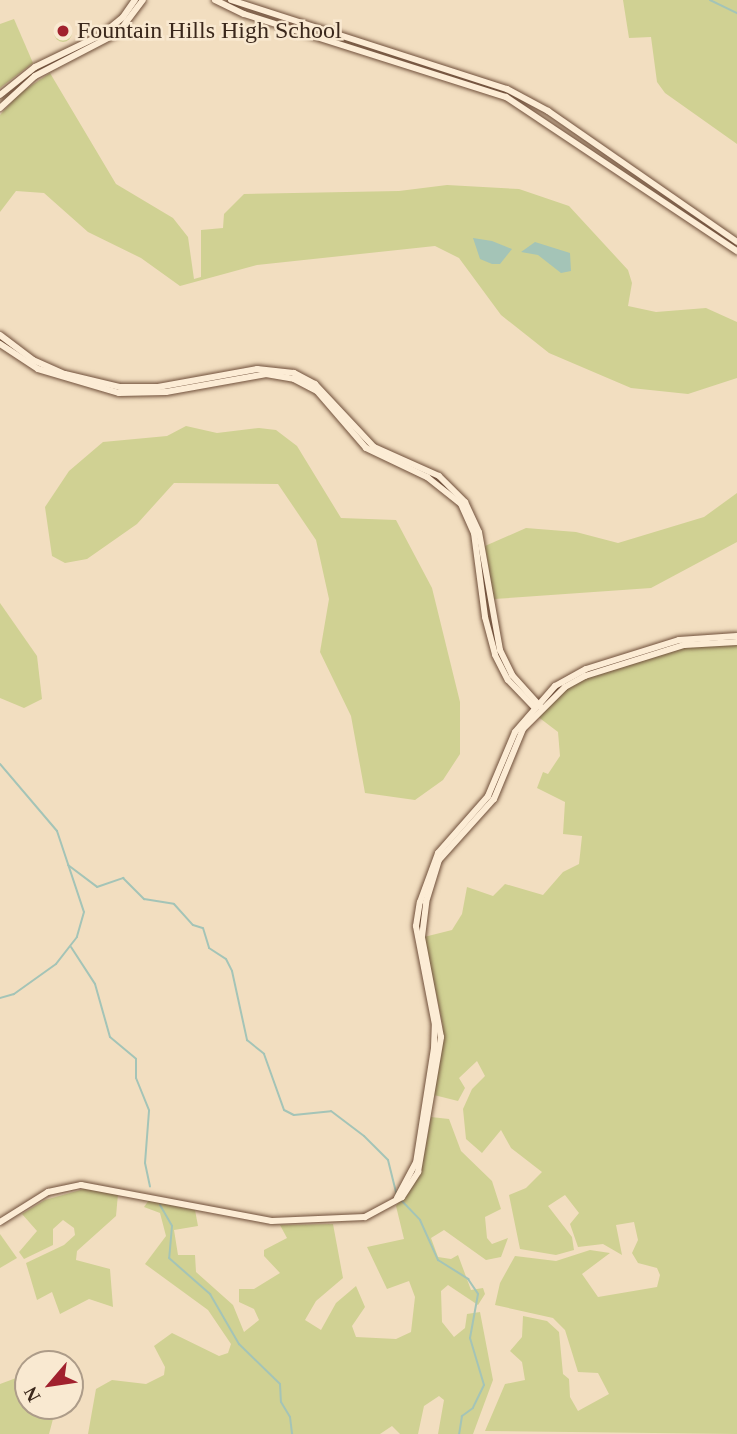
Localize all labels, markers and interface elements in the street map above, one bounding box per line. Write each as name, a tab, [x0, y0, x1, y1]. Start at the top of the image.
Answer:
place label: Fountain Hills High School	[77, 17, 342, 45]
marker: Fountain Hills High School	[55, 23, 71, 39]
north arrow	[14, 1350, 84, 1420]
text: N	[19, 1383, 44, 1406]

